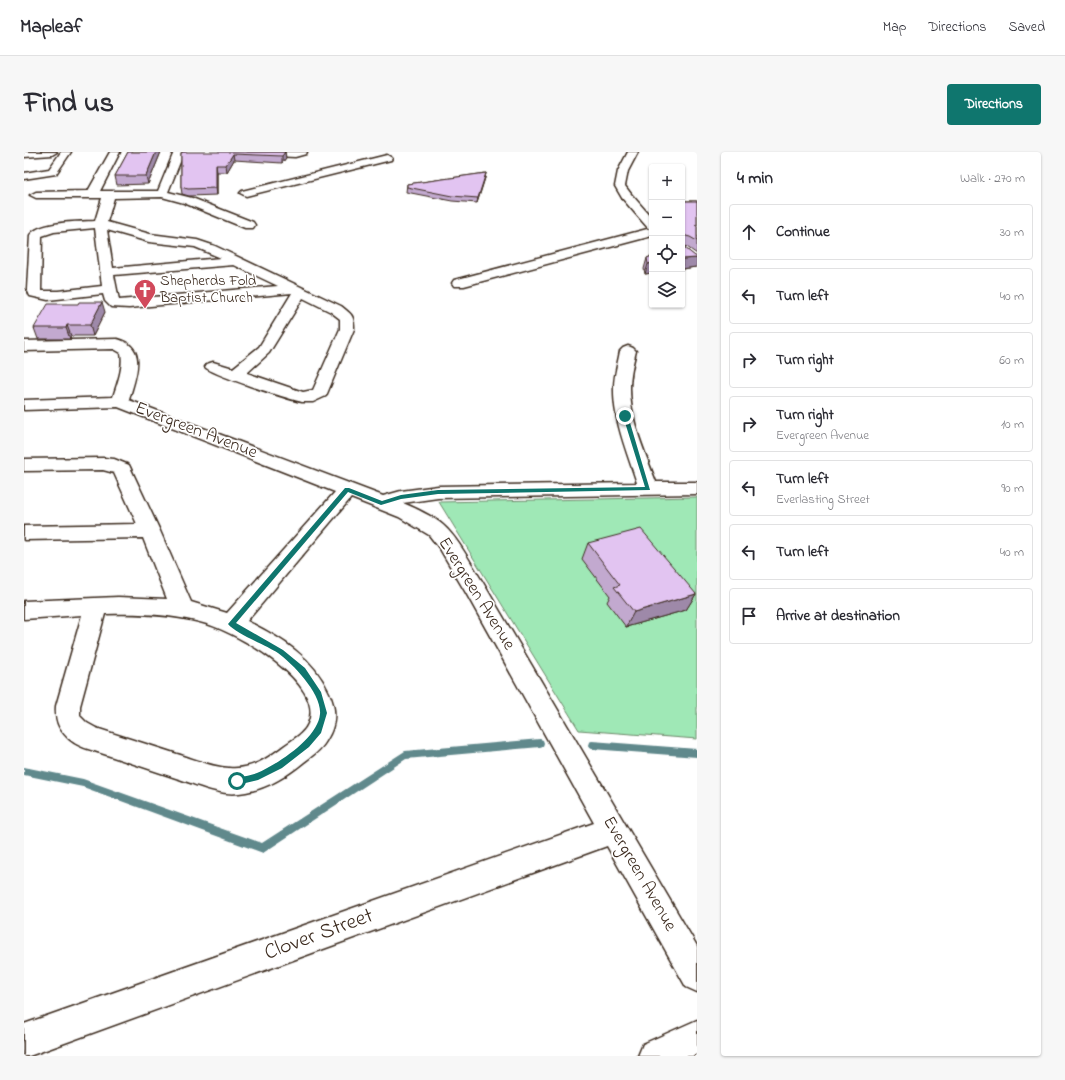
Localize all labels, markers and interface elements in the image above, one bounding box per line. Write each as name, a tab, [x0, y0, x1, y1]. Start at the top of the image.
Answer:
text: Mapleaf	[20, 14, 82, 41]
text: Map	[883, 17, 906, 38]
text: Directions	[928, 17, 986, 38]
text: Saved	[1008, 17, 1045, 38]
text: Find us	[24, 84, 114, 125]
button: Directions	[947, 84, 1041, 125]
map controls	[649, 164, 685, 308]
button: +	[649, 164, 685, 200]
text: 4 min	[737, 166, 773, 191]
text: Walk · 270 m	[960, 169, 1025, 188]
button: −	[649, 200, 685, 236]
icon: ahead	[738, 221, 760, 243]
text: Continue	[776, 221, 830, 243]
text: 30 m	[1000, 223, 1024, 242]
button: locate	[649, 236, 685, 272]
place label: Shepherds Fold Baptist Church	[159, 270, 257, 309]
button: layers	[649, 272, 685, 308]
church icon: Shepherds Fold Baptist Church	[132, 277, 158, 310]
icon: left	[738, 285, 760, 307]
text: Turn left	[776, 285, 829, 307]
text: 40 m	[1000, 287, 1024, 306]
icon: right	[738, 349, 760, 371]
text: Turn right	[776, 349, 834, 371]
text: 60 m	[999, 351, 1024, 370]
street label: Evergreen Avenue	[131, 396, 262, 468]
text: Turn right	[776, 404, 834, 426]
route end	[616, 407, 634, 425]
icon: right	[738, 413, 760, 435]
text: 10 m	[1001, 415, 1024, 434]
text: Evergreen Avenue	[776, 426, 869, 445]
text: Turn left	[776, 468, 829, 490]
icon: left	[738, 477, 760, 499]
text: 90 m	[1001, 479, 1024, 498]
text: Everlasting Street	[776, 490, 870, 509]
street label: Evergreen Avenue	[430, 532, 522, 657]
icon: left	[738, 541, 760, 563]
text: Turn left	[776, 541, 829, 563]
text: 40 m	[1000, 543, 1024, 562]
icon: arrive	[738, 605, 760, 627]
text: Arrive at destination	[776, 605, 900, 627]
route start	[228, 772, 246, 790]
street label: Evergreen Avenue	[595, 812, 683, 938]
street label: Clover Street	[260, 900, 379, 970]

